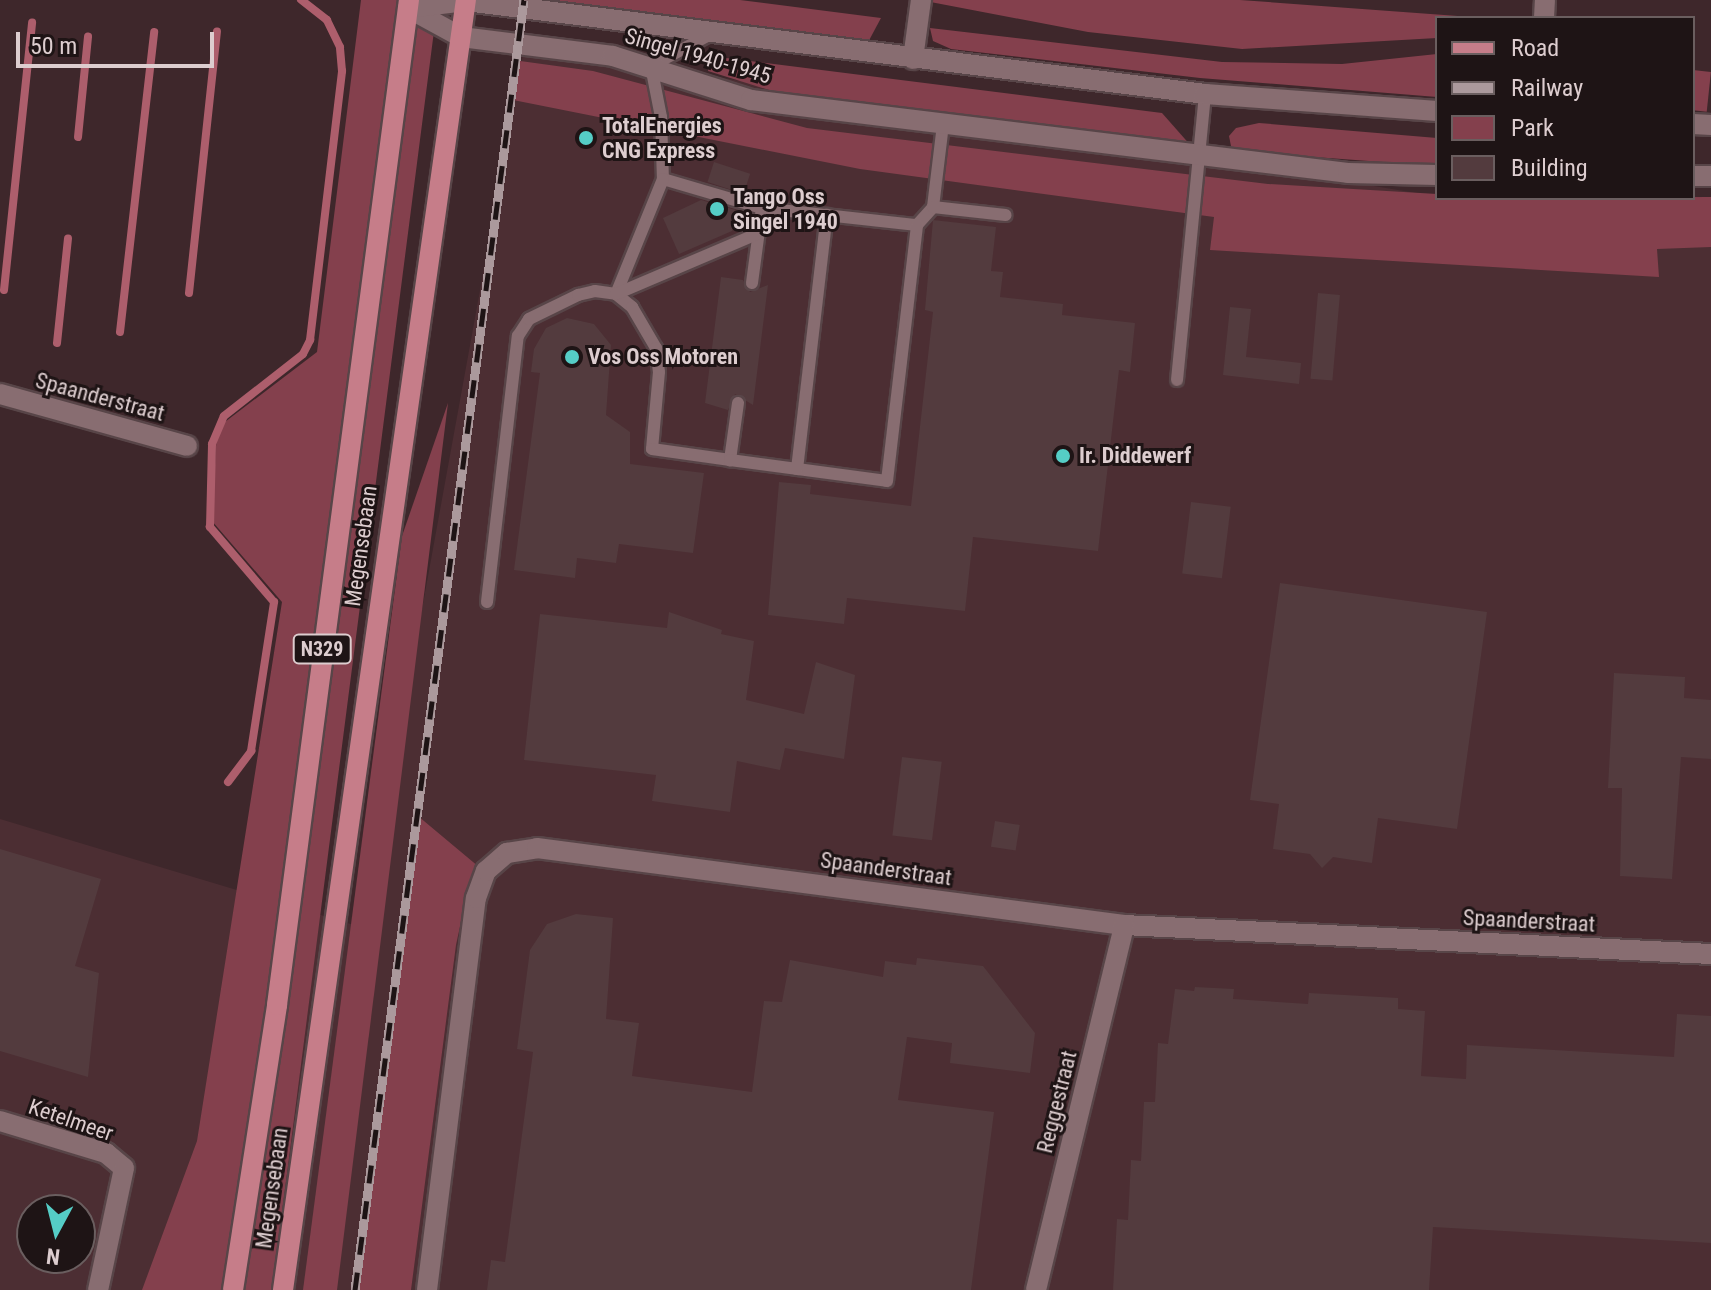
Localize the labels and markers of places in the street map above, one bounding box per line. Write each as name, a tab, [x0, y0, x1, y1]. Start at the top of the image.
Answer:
place label: TotalEnergies CNG Express	[602, 112, 722, 164]
marker: TotalEnergies CNG Express	[577, 129, 595, 147]
place label: Tango Oss Singel 1940	[733, 183, 838, 234]
marker: Tango Oss Singel 1940	[708, 200, 726, 218]
place label: Vos Oss Motoren	[588, 344, 738, 370]
marker: Vos Oss Motoren	[563, 348, 581, 366]
place label: Ir. Diddewerf	[1079, 443, 1191, 469]
marker: Ir. Diddewerf	[1054, 447, 1072, 465]

